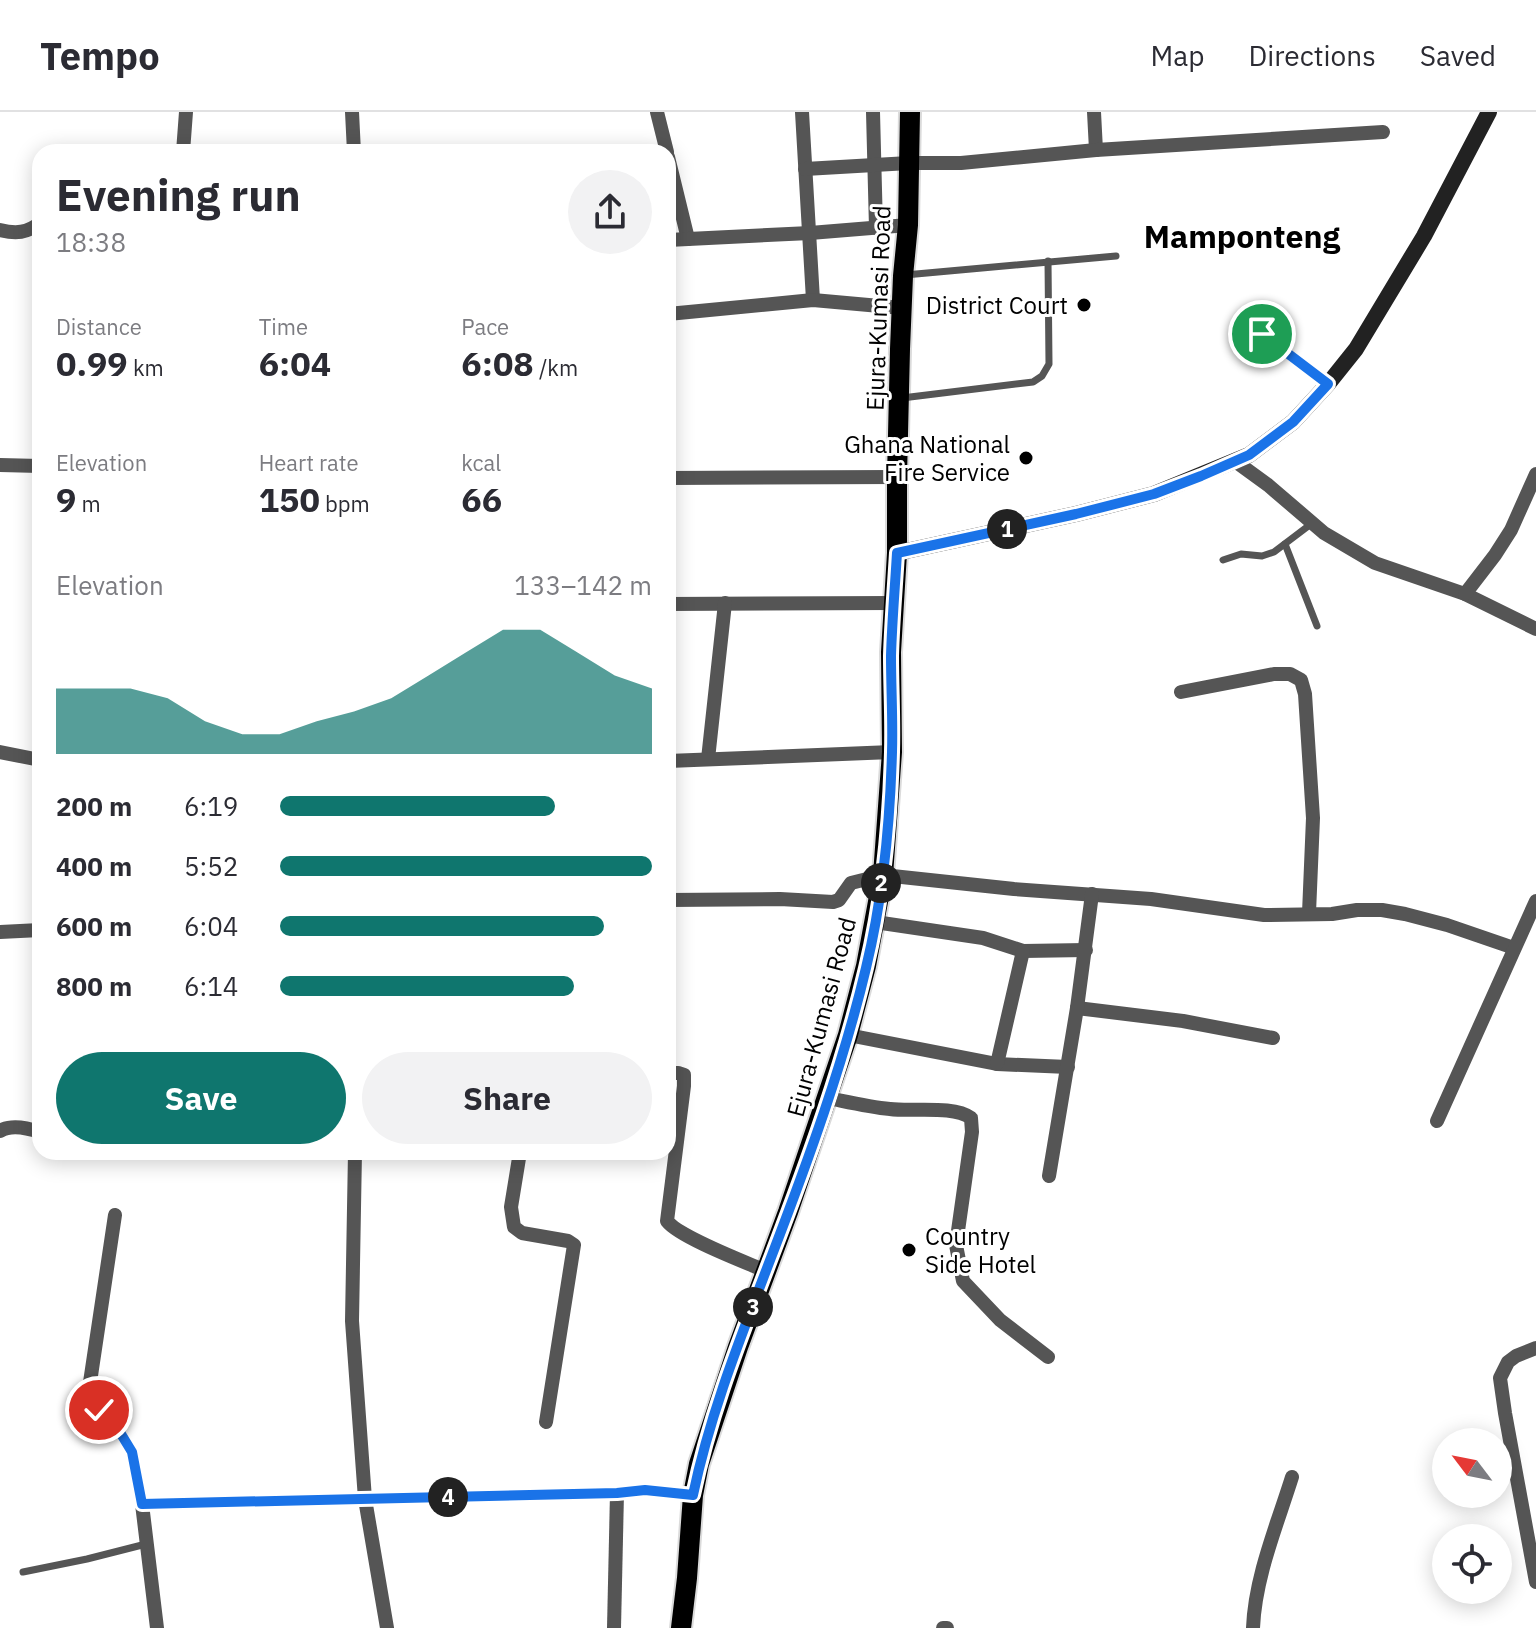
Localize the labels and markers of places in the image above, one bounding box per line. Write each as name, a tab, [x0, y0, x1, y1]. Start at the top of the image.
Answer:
place label: District Court	[926, 289, 1068, 321]
marker: District Court	[1075, 296, 1093, 314]
pin	[1228, 300, 1296, 368]
place label: Ghana National Fire Service	[844, 428, 1010, 488]
marker: Ghana National Fire Service	[1017, 449, 1035, 467]
pin: 1	[987, 509, 1027, 549]
pin: 2	[861, 863, 901, 903]
place label: Country Side Hotel	[925, 1220, 1036, 1280]
marker: Country Side Hotel	[900, 1241, 918, 1259]
pin: 3	[733, 1287, 773, 1327]
pin	[65, 1376, 133, 1444]
pin: 4	[428, 1477, 468, 1517]

